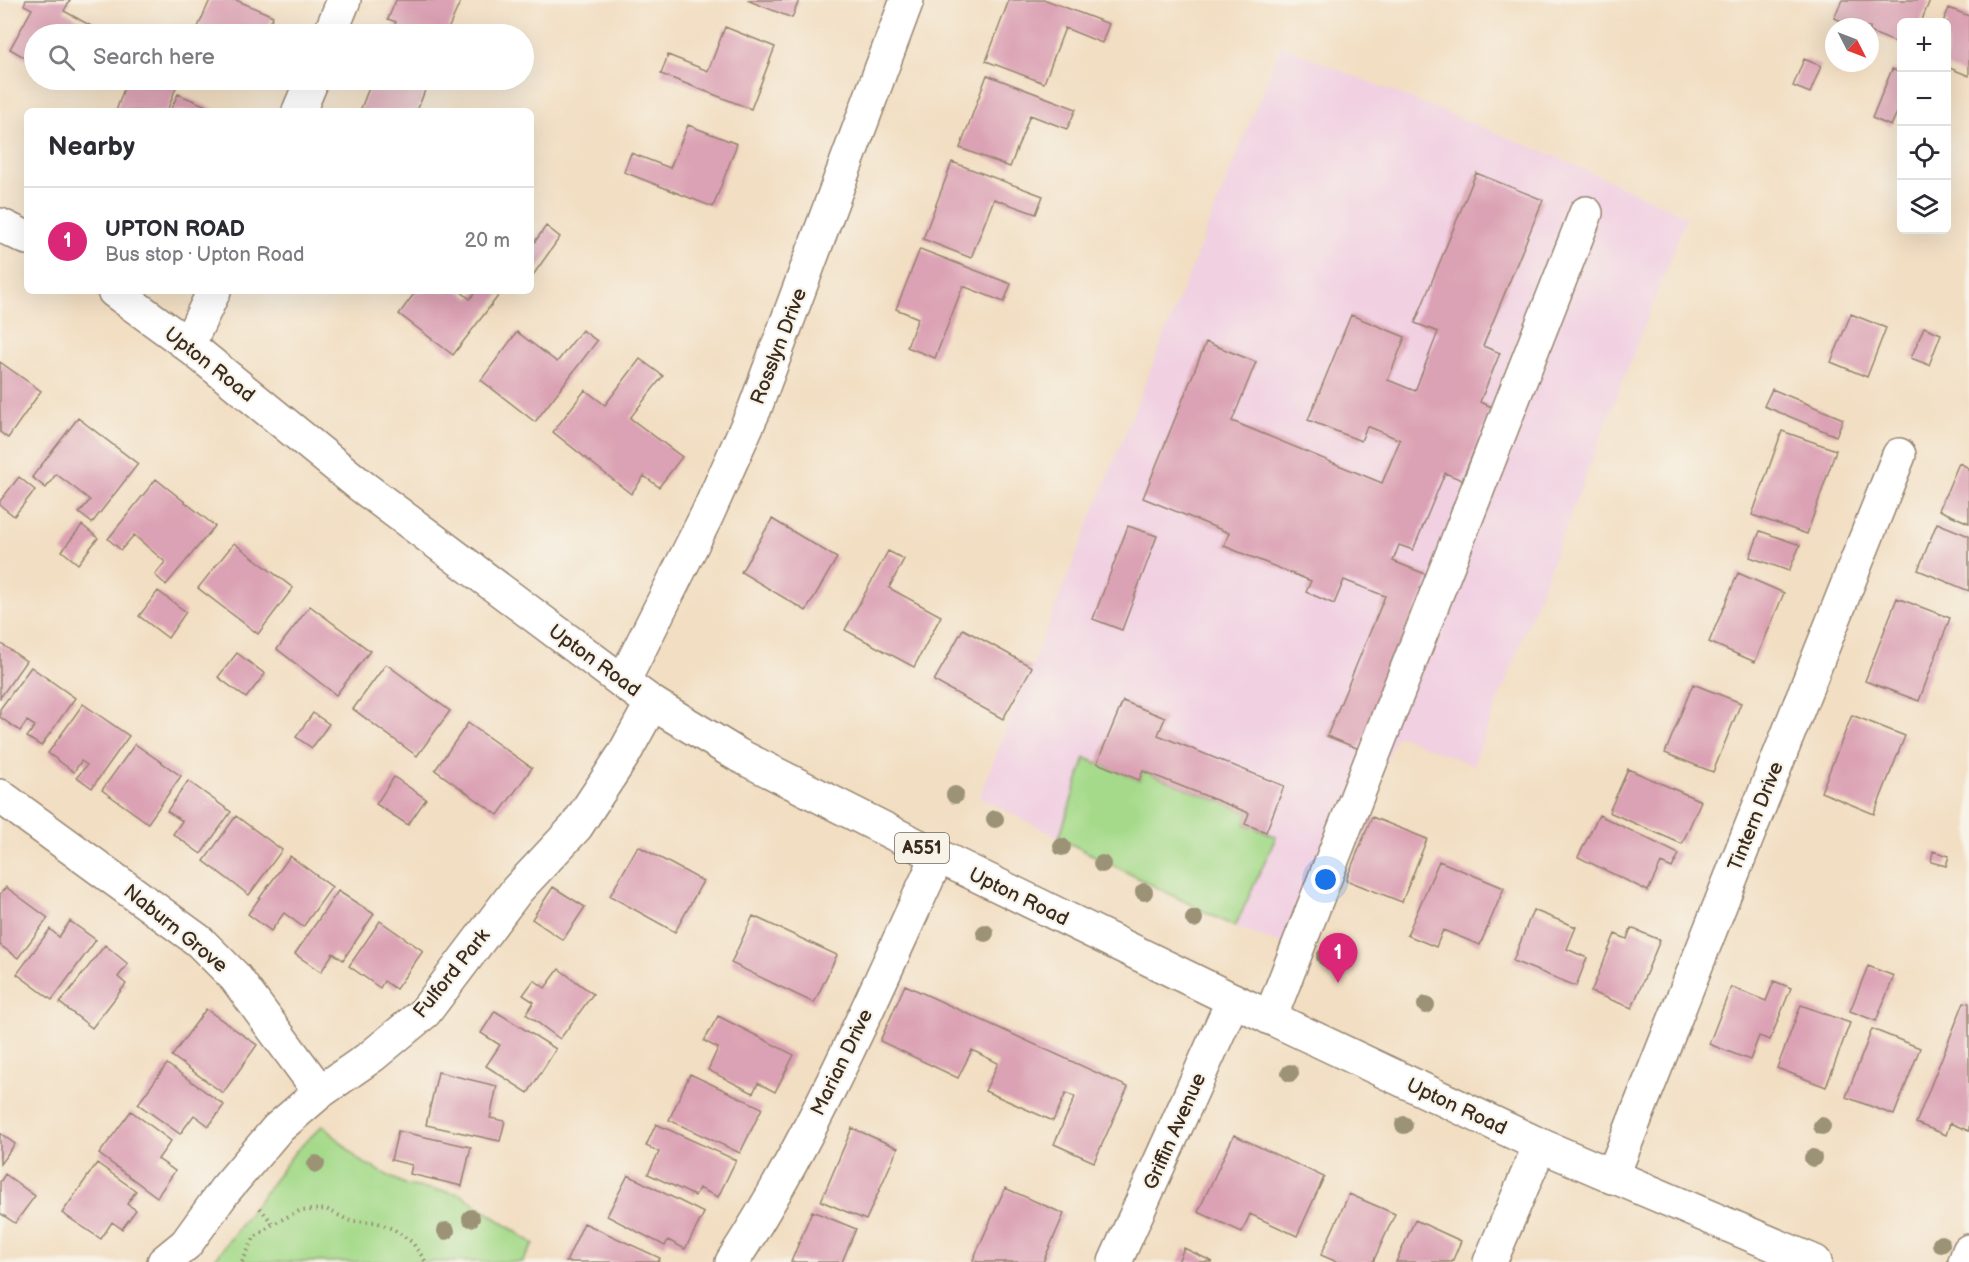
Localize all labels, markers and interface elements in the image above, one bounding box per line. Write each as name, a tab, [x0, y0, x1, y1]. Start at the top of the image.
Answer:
north arrow	[1825, 18, 1879, 72]
map controls	[1897, 18, 1951, 234]
button: +	[1897, 18, 1951, 72]
search box	[24, 24, 534, 90]
icon: search	[45, 41, 78, 74]
text: Search here	[93, 44, 215, 71]
button: −	[1897, 72, 1951, 126]
button: locate	[1897, 126, 1951, 180]
text: Nearby	[48, 132, 135, 163]
button: layers	[1897, 180, 1951, 234]
text: UPTON ROAD	[105, 216, 245, 243]
text: 1	[63, 229, 72, 253]
text: 20 m	[465, 229, 510, 253]
text: Bus stop · Upton Road	[105, 243, 305, 267]
street label: Rosslyn Drive	[746, 285, 812, 408]
street label: Upton Road	[159, 322, 259, 407]
street label: Upton Road	[544, 619, 645, 702]
street label: Tintern Drive	[1723, 758, 1789, 874]
road number: A551	[895, 833, 949, 863]
street label: Upton Road	[965, 862, 1072, 931]
your location	[1311, 865, 1340, 894]
street label: Naburn Grove	[119, 880, 232, 978]
street label: Fulford Park	[408, 924, 495, 1023]
pin: 1	[1318, 934, 1358, 983]
street label: Marian Drive	[806, 1005, 878, 1120]
street label: Griffin Avenue	[1139, 1069, 1211, 1193]
street label: Upton Road	[1403, 1073, 1511, 1141]

